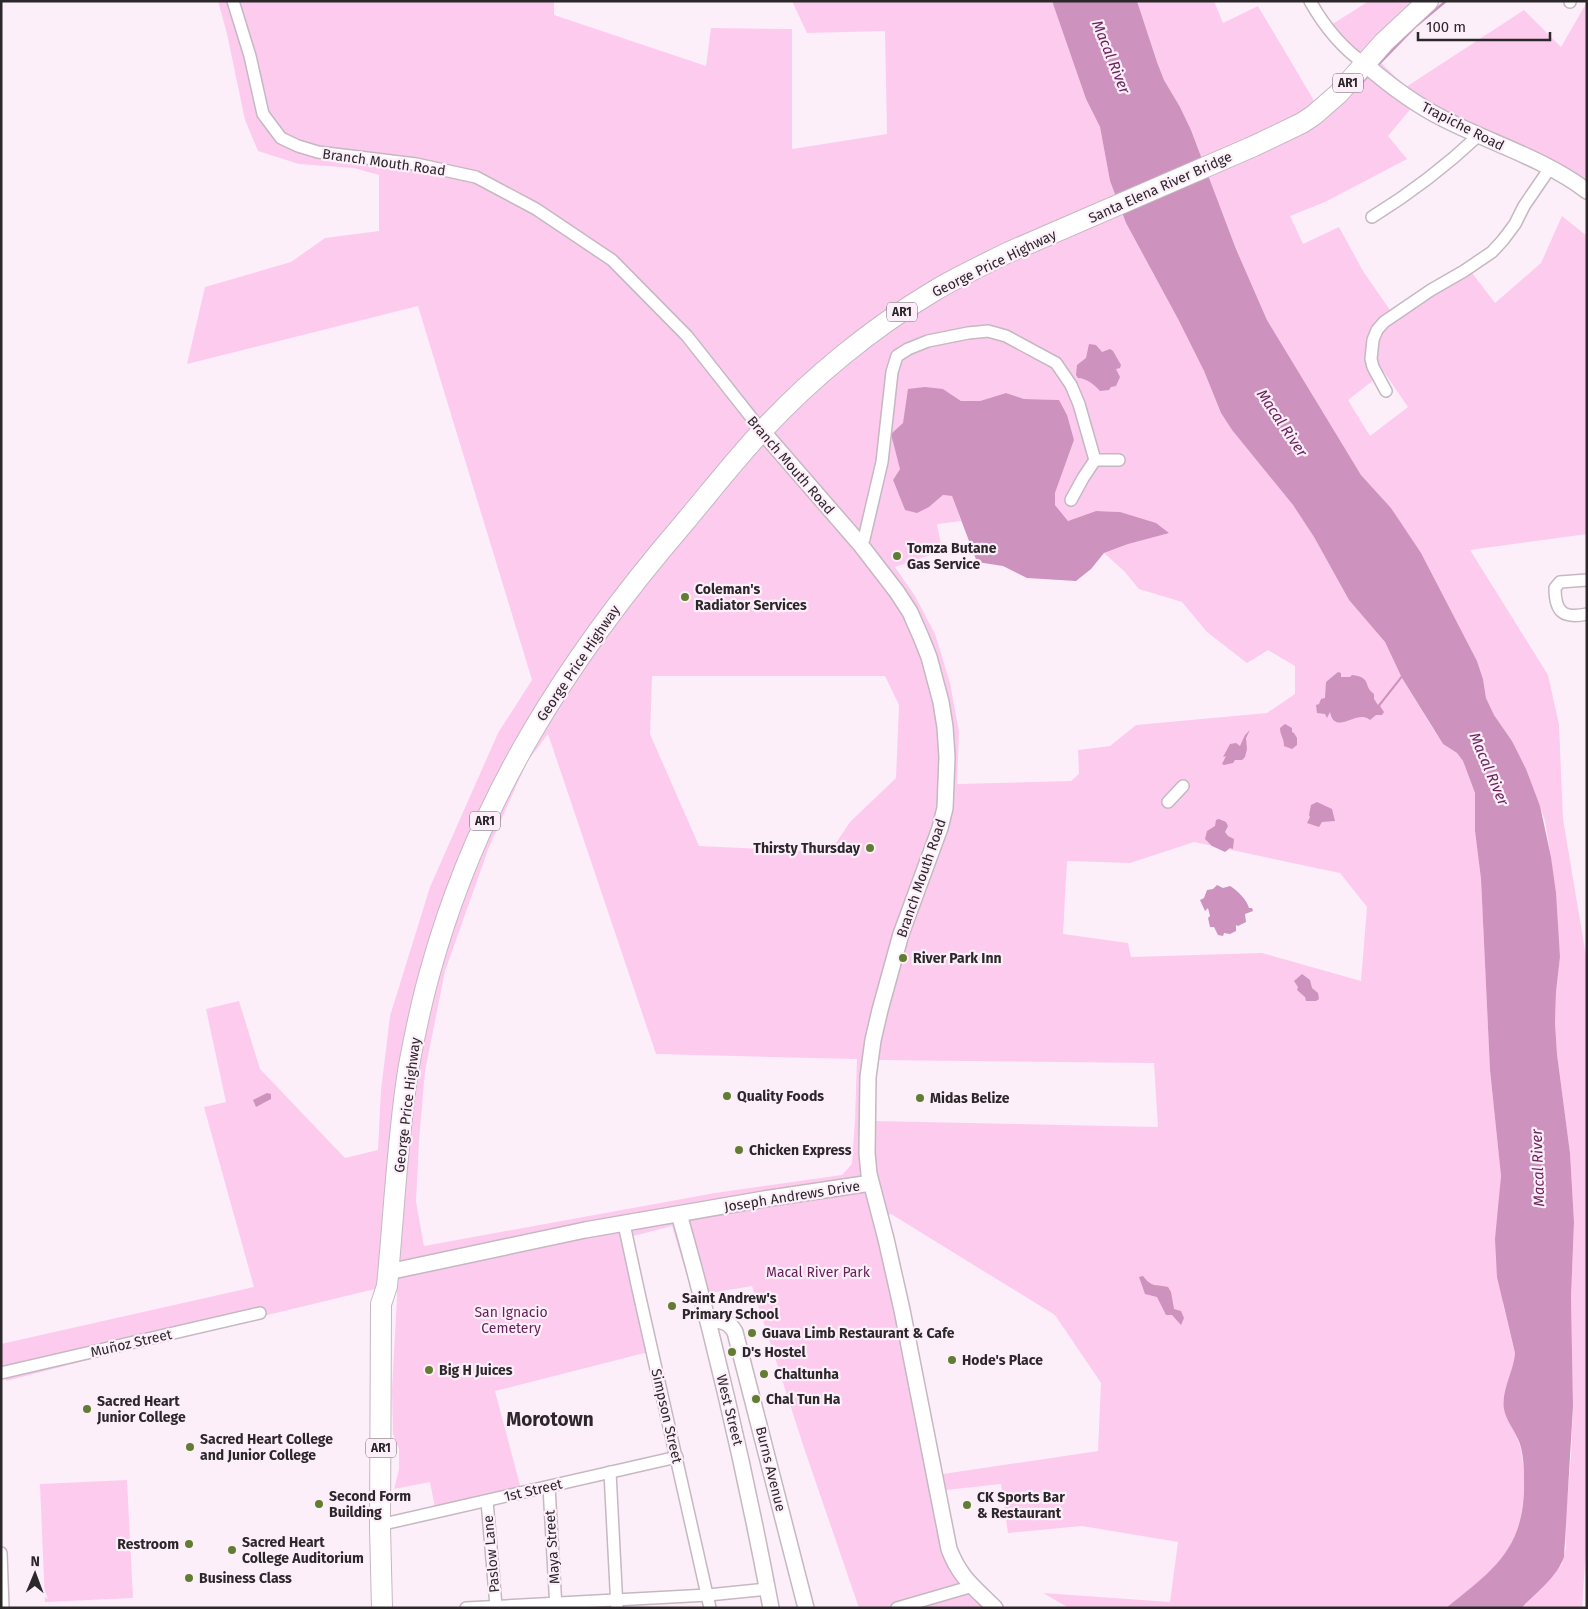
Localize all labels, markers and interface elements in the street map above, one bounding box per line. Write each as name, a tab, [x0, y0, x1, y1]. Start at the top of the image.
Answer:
scale bar	[1418, 10, 1550, 42]
water label: Macal River	[1088, 18, 1134, 97]
text: 100 m	[1426, 18, 1466, 36]
road number: AR1	[1333, 74, 1363, 92]
street label: Trapiche Road	[1419, 98, 1507, 154]
street label: Branch Mouth Road	[321, 145, 447, 180]
street label: Santa Elena River Bridge	[1086, 148, 1235, 227]
street label: George Price Highway	[929, 226, 1059, 301]
road number: AR1	[887, 302, 917, 322]
water label: Macal River	[1253, 386, 1312, 461]
street label: Branch Mouth Road	[743, 413, 838, 518]
place label: Tomza Butane Gas Service	[907, 540, 997, 573]
marker: Tomza Butane Gas Service	[891, 550, 903, 562]
place label: Coleman's Radiator Services	[695, 581, 807, 614]
marker: Coleman's Radiator Services	[679, 591, 691, 603]
street label: George Price Highway	[533, 602, 624, 725]
water label: Macal River	[1466, 730, 1513, 809]
road number: AR1	[470, 811, 500, 830]
street label: Branch Mouth Road	[893, 817, 950, 940]
place label: Thirsty Thursday	[753, 840, 861, 857]
marker: Thirsty Thursday	[864, 842, 876, 854]
place label: River Park Inn	[913, 950, 1002, 967]
marker: River Park Inn	[897, 952, 909, 964]
street label: George Price Highway	[391, 1036, 424, 1174]
place label: Quality Foods	[737, 1088, 824, 1105]
marker: Quality Foods	[721, 1090, 733, 1102]
place label: Midas Belize	[930, 1090, 1010, 1107]
marker: Midas Belize	[914, 1092, 926, 1104]
water label: Macal River	[1528, 1128, 1548, 1207]
place label: Chicken Express	[749, 1142, 852, 1159]
marker: Chicken Express	[733, 1144, 745, 1156]
street label: Joseph Andrews Drive	[723, 1177, 861, 1216]
park label: Macal River Park	[766, 1264, 871, 1281]
place label: Saint Andrew's Primary School	[682, 1290, 780, 1323]
marker: Saint Andrew's Primary School	[666, 1300, 678, 1312]
park label: San Ignacio Cemetery	[474, 1304, 548, 1337]
place label: Guava Limb Restaurant & Cafe	[762, 1325, 955, 1342]
street label: Muñoz Street	[89, 1326, 174, 1361]
marker: Guava Limb Restaurant & Cafe	[746, 1327, 758, 1339]
place label: D's Hostel	[742, 1344, 807, 1361]
marker: D's Hostel	[726, 1346, 738, 1358]
place label: Hode's Place	[962, 1352, 1043, 1369]
marker: Hode's Place	[946, 1354, 958, 1366]
place label: Big H Juices	[439, 1362, 513, 1379]
marker: Big H Juices	[423, 1364, 435, 1376]
place label: Chaltunha	[774, 1366, 839, 1383]
street label: Simpson Street	[647, 1367, 686, 1466]
marker: Chaltunha	[758, 1368, 770, 1380]
street label: West Street	[713, 1373, 747, 1448]
place label: Chal Tun Ha	[766, 1391, 841, 1408]
place label: Sacred Heart Junior College	[96, 1393, 186, 1426]
marker: Chal Tun Ha	[750, 1393, 762, 1405]
marker: Sacred Heart Junior College	[81, 1403, 93, 1415]
district label: Morotown	[506, 1408, 594, 1431]
street label: Burns Avenue	[752, 1425, 789, 1513]
place label: Sacred Heart College and Junior College	[200, 1431, 333, 1464]
road number: AR1	[366, 1439, 396, 1458]
marker: Sacred Heart College and Junior College	[184, 1441, 196, 1453]
street label: 1st Street	[502, 1475, 565, 1505]
place label: Second Form Building	[329, 1488, 411, 1521]
place label: CK Sports Bar & Restaurant	[977, 1489, 1065, 1522]
marker: Second Form Building	[313, 1498, 325, 1510]
marker: CK Sports Bar & Restaurant	[961, 1499, 973, 1511]
street label: Maya Street	[541, 1508, 564, 1585]
street label: Paslow Lane	[480, 1515, 503, 1593]
place label: Sacred Heart College Auditorium	[242, 1534, 364, 1567]
place label: Restroom	[117, 1536, 179, 1553]
marker: Restroom	[183, 1538, 195, 1550]
marker: Sacred Heart College Auditorium	[226, 1544, 238, 1556]
north arrow	[10, 1549, 60, 1599]
text: N	[30, 1553, 40, 1570]
place label: Business Class	[199, 1570, 292, 1587]
marker: Business Class	[183, 1572, 195, 1584]

